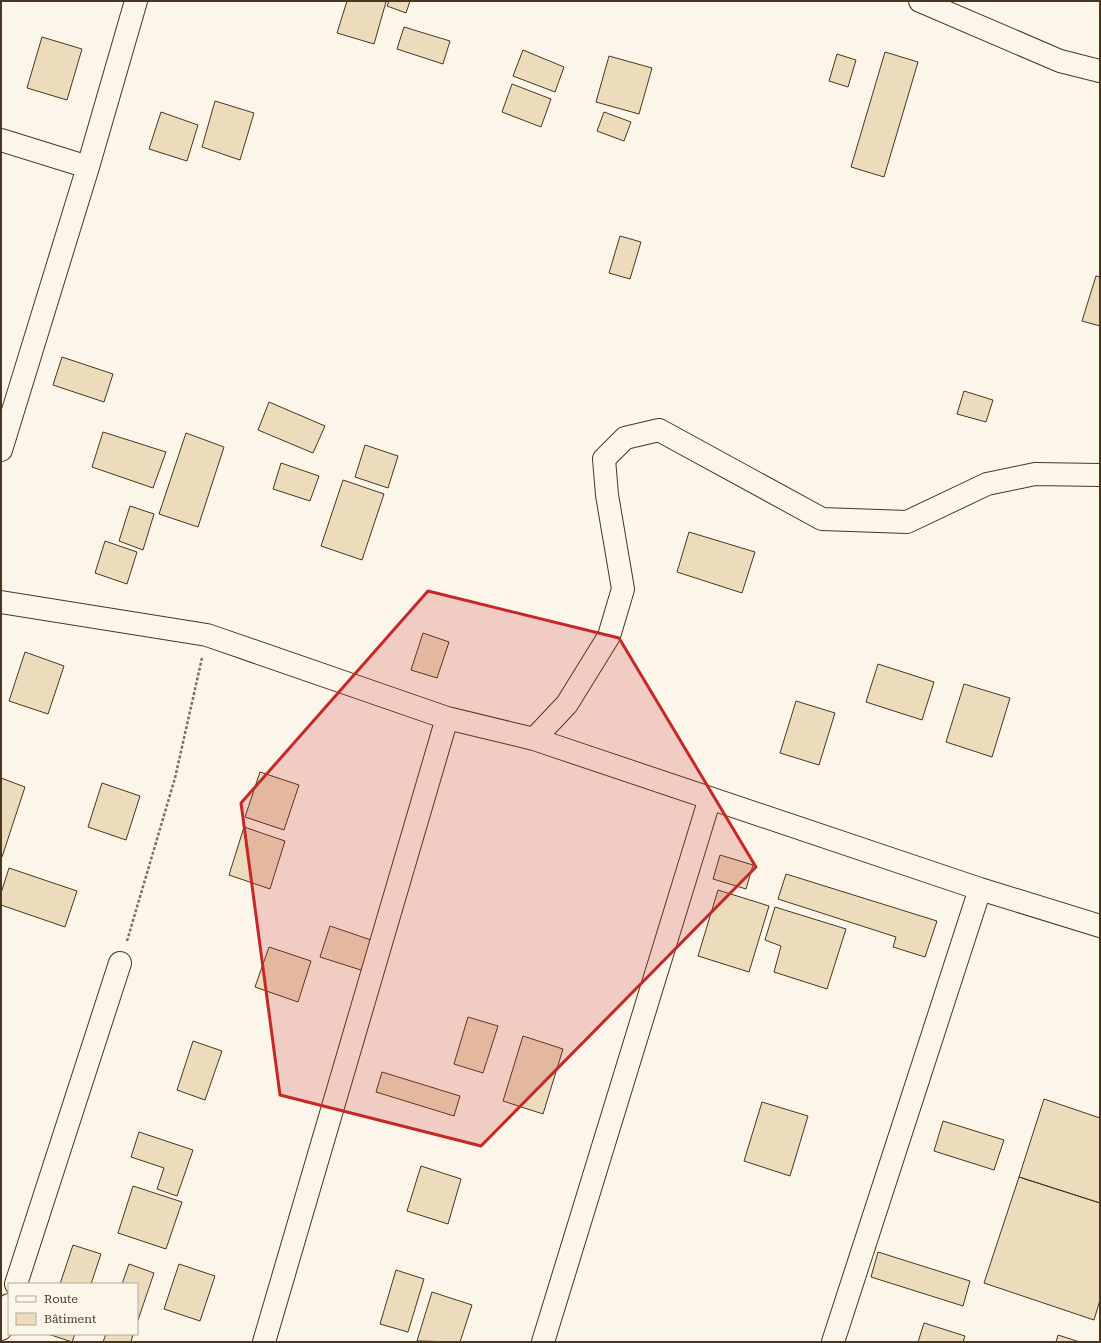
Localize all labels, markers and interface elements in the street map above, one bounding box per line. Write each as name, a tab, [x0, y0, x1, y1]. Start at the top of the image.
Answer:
legend	[8, 1283, 138, 1335]
text: Route	[44, 1292, 78, 1306]
text: Bâtiment	[44, 1312, 97, 1326]

